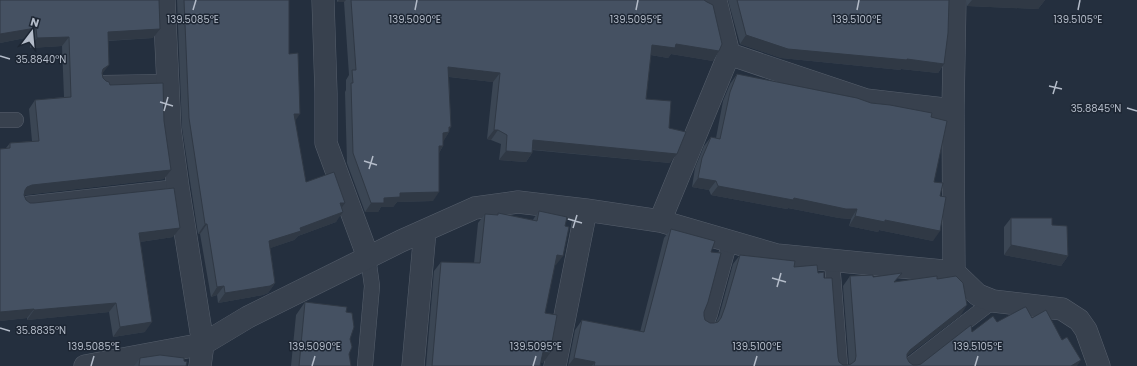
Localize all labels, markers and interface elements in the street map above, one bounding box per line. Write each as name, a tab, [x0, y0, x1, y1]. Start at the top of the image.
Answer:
north arrow	[12, 12, 52, 52]
text: 139.5085°E	[167, 12, 219, 27]
text: 139.5090°E	[389, 12, 441, 27]
text: 139.5095°E	[610, 12, 662, 27]
text: 139.5100°E	[833, 12, 881, 27]
text: 139.5105°E	[1054, 12, 1102, 27]
text: N	[29, 14, 41, 31]
text: 35.8840°N	[16, 52, 66, 67]
text: 35.8845°N	[1071, 101, 1121, 116]
text: 35.8835°N	[16, 323, 66, 338]
text: 139.5085°E	[68, 339, 120, 354]
text: 139.5090°E	[289, 339, 341, 354]
text: 139.5095°E	[510, 339, 562, 354]
text: 139.5100°E	[733, 339, 781, 354]
text: 139.5105°E	[954, 339, 1002, 354]

